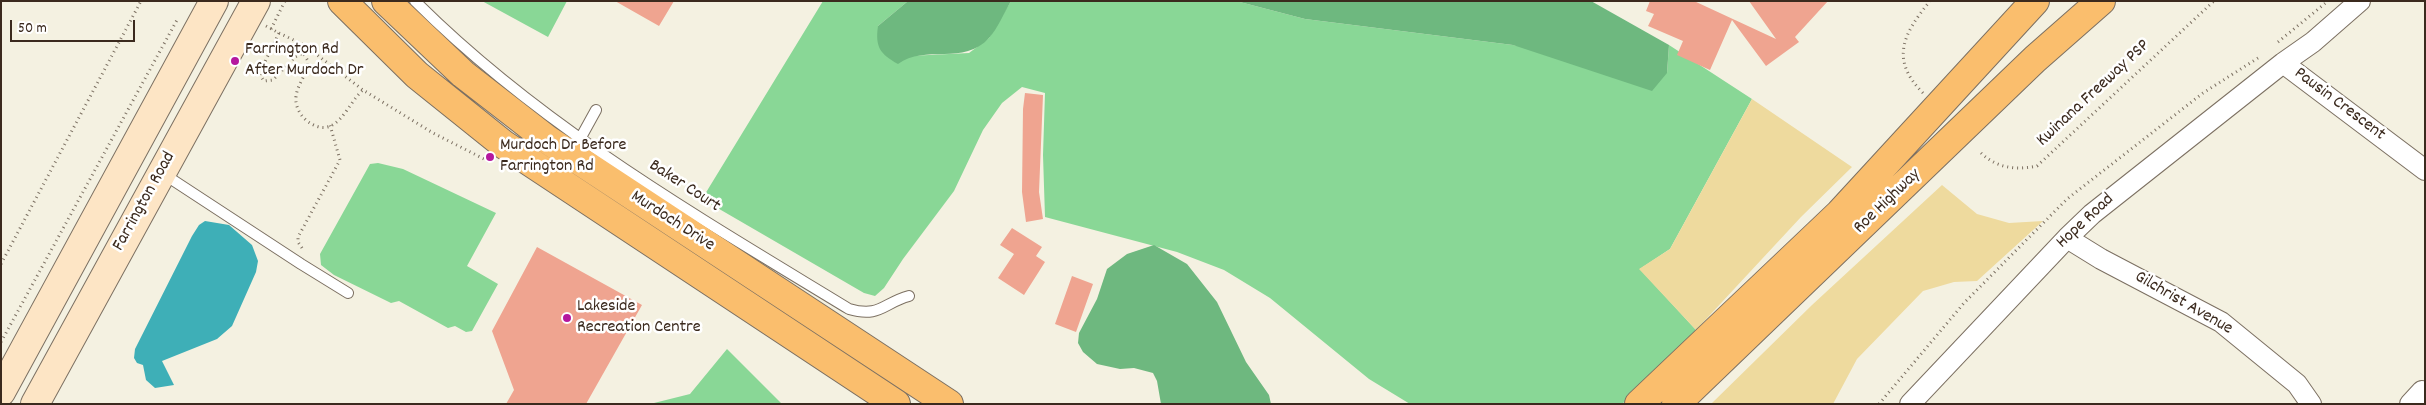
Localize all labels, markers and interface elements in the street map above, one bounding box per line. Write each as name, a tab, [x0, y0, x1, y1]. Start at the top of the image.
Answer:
scale bar	[12, 10, 138, 42]
text: 50 m	[18, 18, 47, 40]
street label: Kwinana Freeway PSP	[2033, 36, 2155, 152]
place label: Farrington Rd After Murdoch Dr	[245, 40, 364, 82]
marker: Farrington Rd After Murdoch Dr	[229, 55, 241, 67]
street label: Pausin Crescent	[2289, 64, 2389, 146]
place label: Murdoch Dr Before Farrington Rd	[500, 136, 627, 178]
street label: Farrington Road	[109, 149, 181, 255]
marker: Murdoch Dr Before Farrington Rd	[484, 151, 496, 163]
street label: Baker Court	[644, 156, 724, 218]
street label: Roe Highway	[1850, 165, 1926, 239]
street label: Murdoch Drive	[626, 187, 718, 257]
street label: Hope Road	[2053, 190, 2119, 254]
street label: Gilchrist Avenue	[2130, 267, 2236, 341]
place label: Lakeside Recreation Centre	[577, 297, 701, 340]
marker: Lakeside Recreation Centre	[561, 312, 573, 324]

